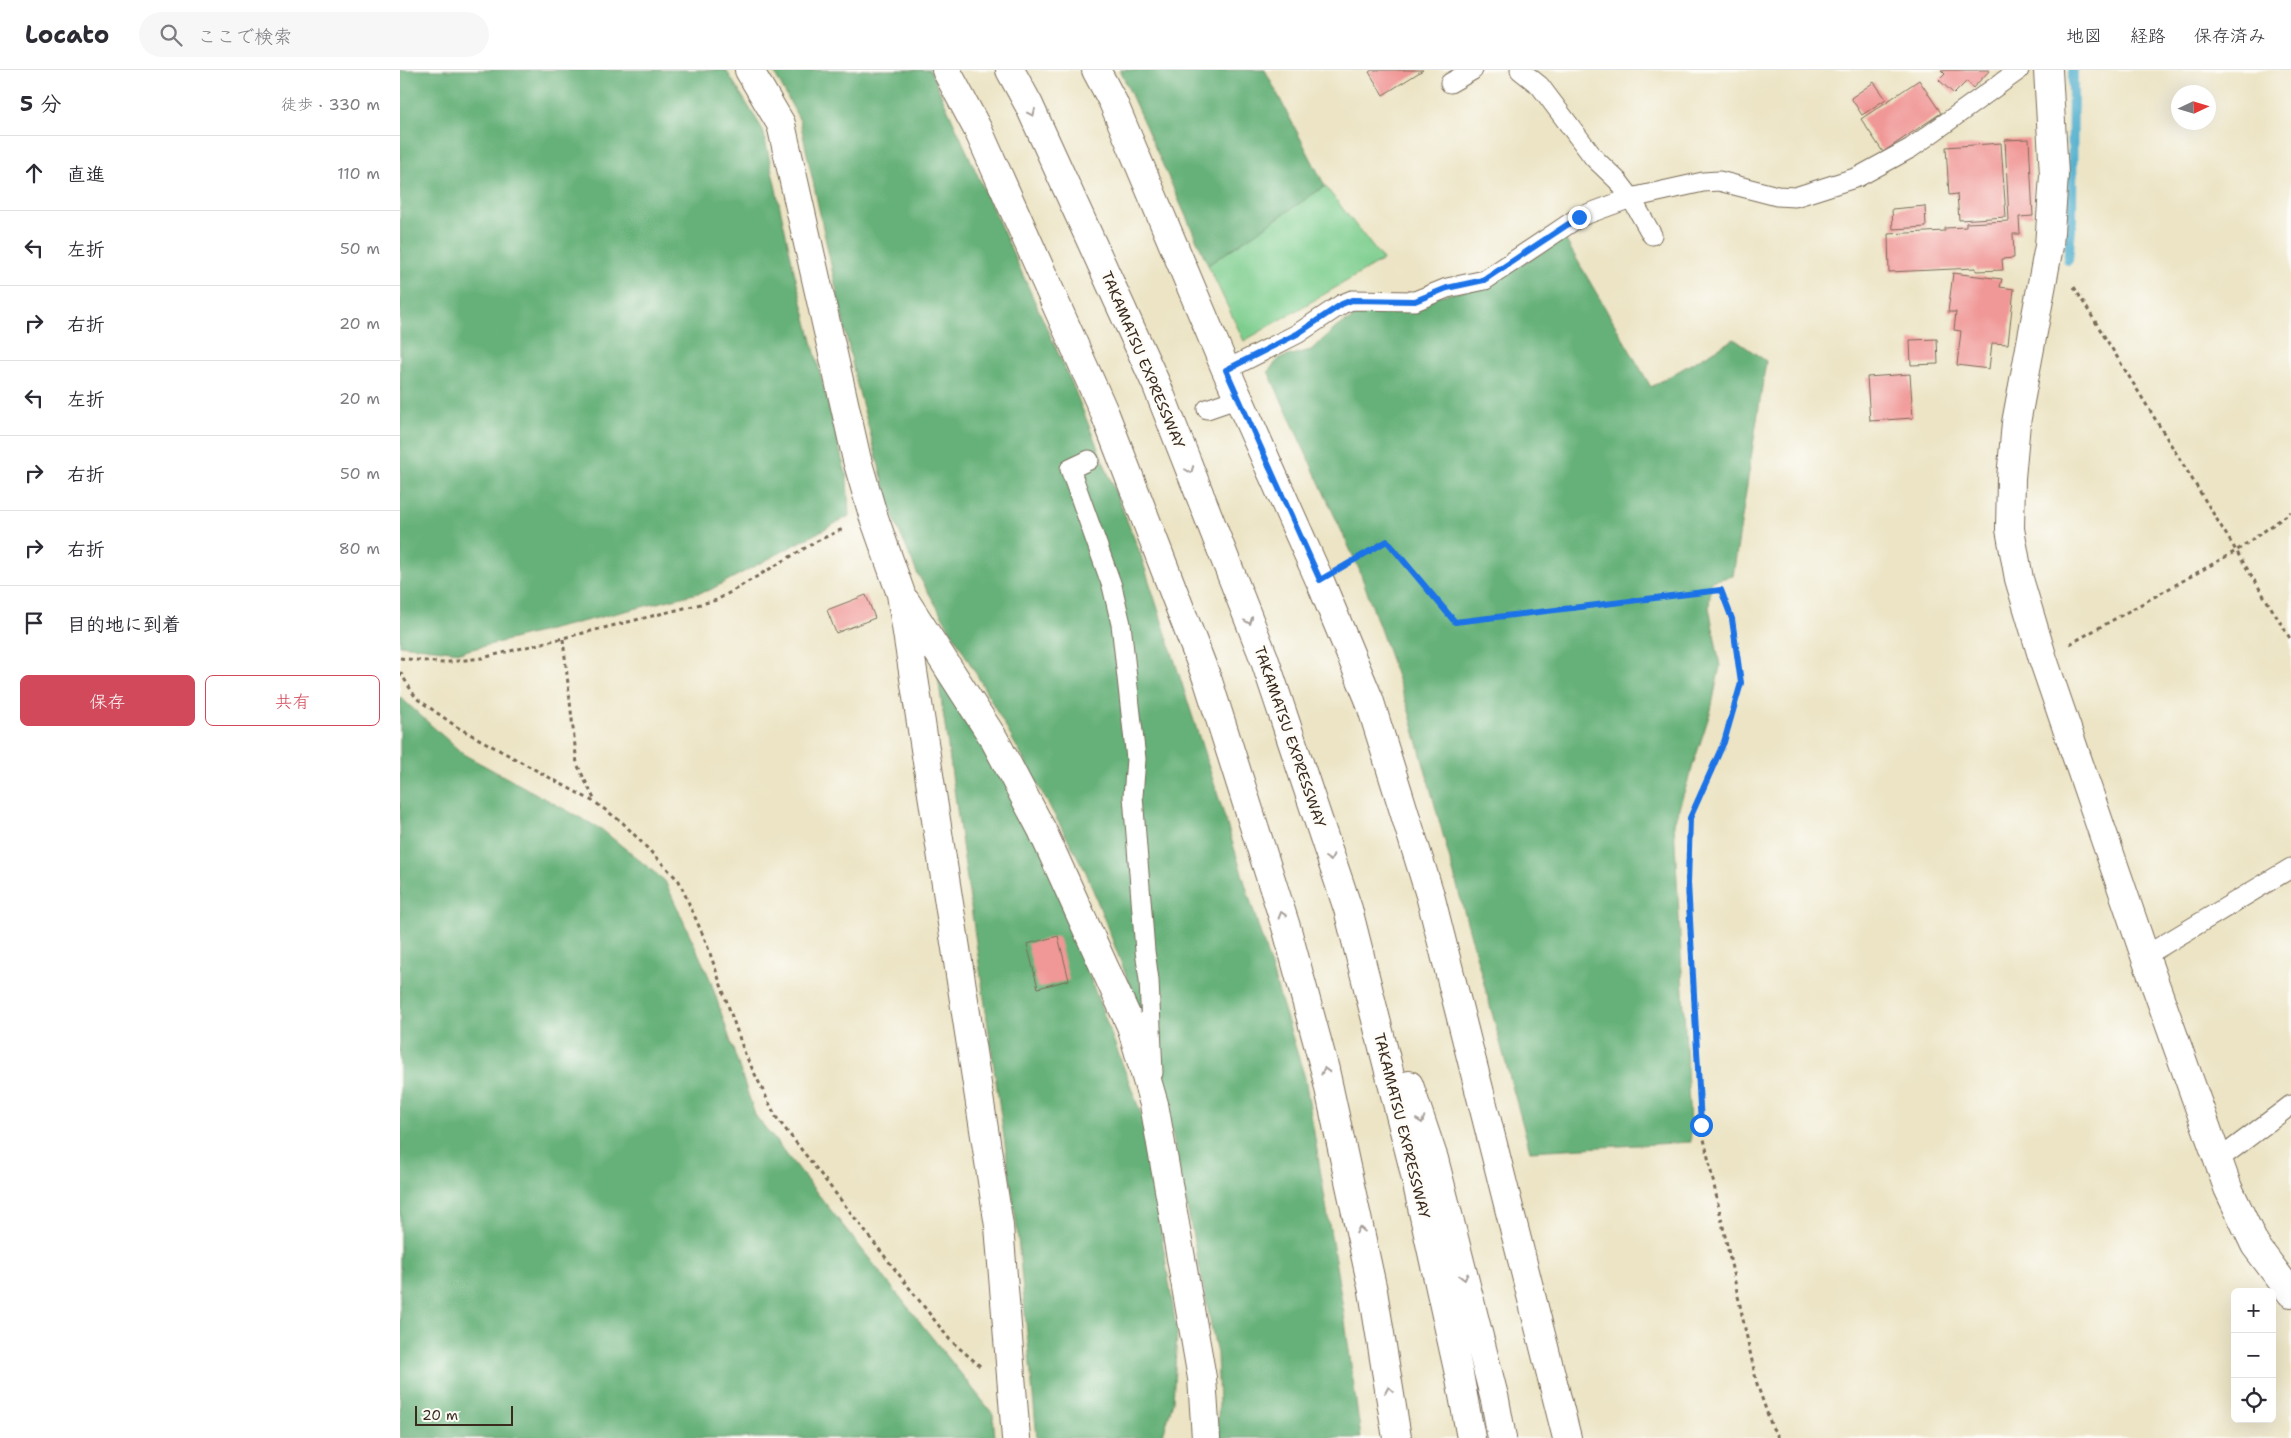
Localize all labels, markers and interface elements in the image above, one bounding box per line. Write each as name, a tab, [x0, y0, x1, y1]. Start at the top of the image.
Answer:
search box	[139, 12, 489, 57]
text: Locato	[25, 19, 109, 51]
icon: search	[157, 21, 185, 49]
text: ここで検索	[197, 24, 292, 49]
text: 地図	[2066, 24, 2102, 48]
text: 経路	[2130, 24, 2166, 48]
text: 保存済み	[2194, 24, 2266, 48]
north arrow	[2171, 85, 2216, 130]
text: 5 分	[20, 90, 61, 118]
text: 徒歩 · 330 m	[281, 94, 380, 115]
one-way arrow	[1026, 108, 1037, 117]
icon: ahead	[20, 159, 48, 187]
text: 直進	[67, 162, 105, 187]
text: 110 m	[337, 163, 380, 184]
route end	[1568, 206, 1591, 229]
icon: left	[20, 234, 48, 262]
text: 左折	[67, 237, 105, 262]
text: 50 m	[340, 238, 380, 259]
street label: TAKAMATSU EXPRESSWAY	[1096, 268, 1190, 452]
icon: right	[20, 309, 48, 337]
text: 右折	[67, 312, 105, 337]
text: 20 m	[339, 313, 380, 334]
icon: left	[20, 384, 48, 412]
text: 左折	[67, 387, 105, 412]
text: 20 m	[339, 388, 380, 409]
icon: right	[20, 459, 48, 487]
text: 右折	[67, 462, 105, 487]
text: 50 m	[340, 463, 380, 484]
one-way arrow	[1184, 465, 1194, 474]
icon: right	[20, 534, 48, 562]
text: 右折	[67, 537, 105, 562]
text: 80 m	[339, 538, 380, 559]
icon: arrive	[20, 609, 48, 637]
text: 目的地に到着	[67, 612, 181, 637]
one-way arrow	[1243, 616, 1254, 625]
street label: TAKAMATSU EXPRESSWAY	[1249, 643, 1331, 831]
button: 保存	[20, 675, 195, 726]
button: 共有	[205, 675, 380, 726]
one-way arrow	[1325, 853, 1335, 861]
one-way arrow	[1278, 911, 1288, 919]
street label: TAKAMATSU EXPRESSWAY	[1369, 1031, 1435, 1221]
one-way arrow	[1320, 1067, 1331, 1076]
route start	[1690, 1114, 1713, 1137]
one-way arrow	[1415, 1116, 1425, 1124]
one-way arrow	[1355, 1226, 1366, 1234]
one-way arrow	[1458, 1273, 1469, 1282]
map controls	[2231, 1288, 2276, 1423]
button: +	[2231, 1288, 2276, 1333]
button: −	[2231, 1333, 2276, 1378]
button: locate	[2231, 1378, 2276, 1423]
one-way arrow	[1384, 1385, 1395, 1393]
scale bar	[415, 1403, 512, 1426]
text: 20 m	[422, 1406, 458, 1424]

